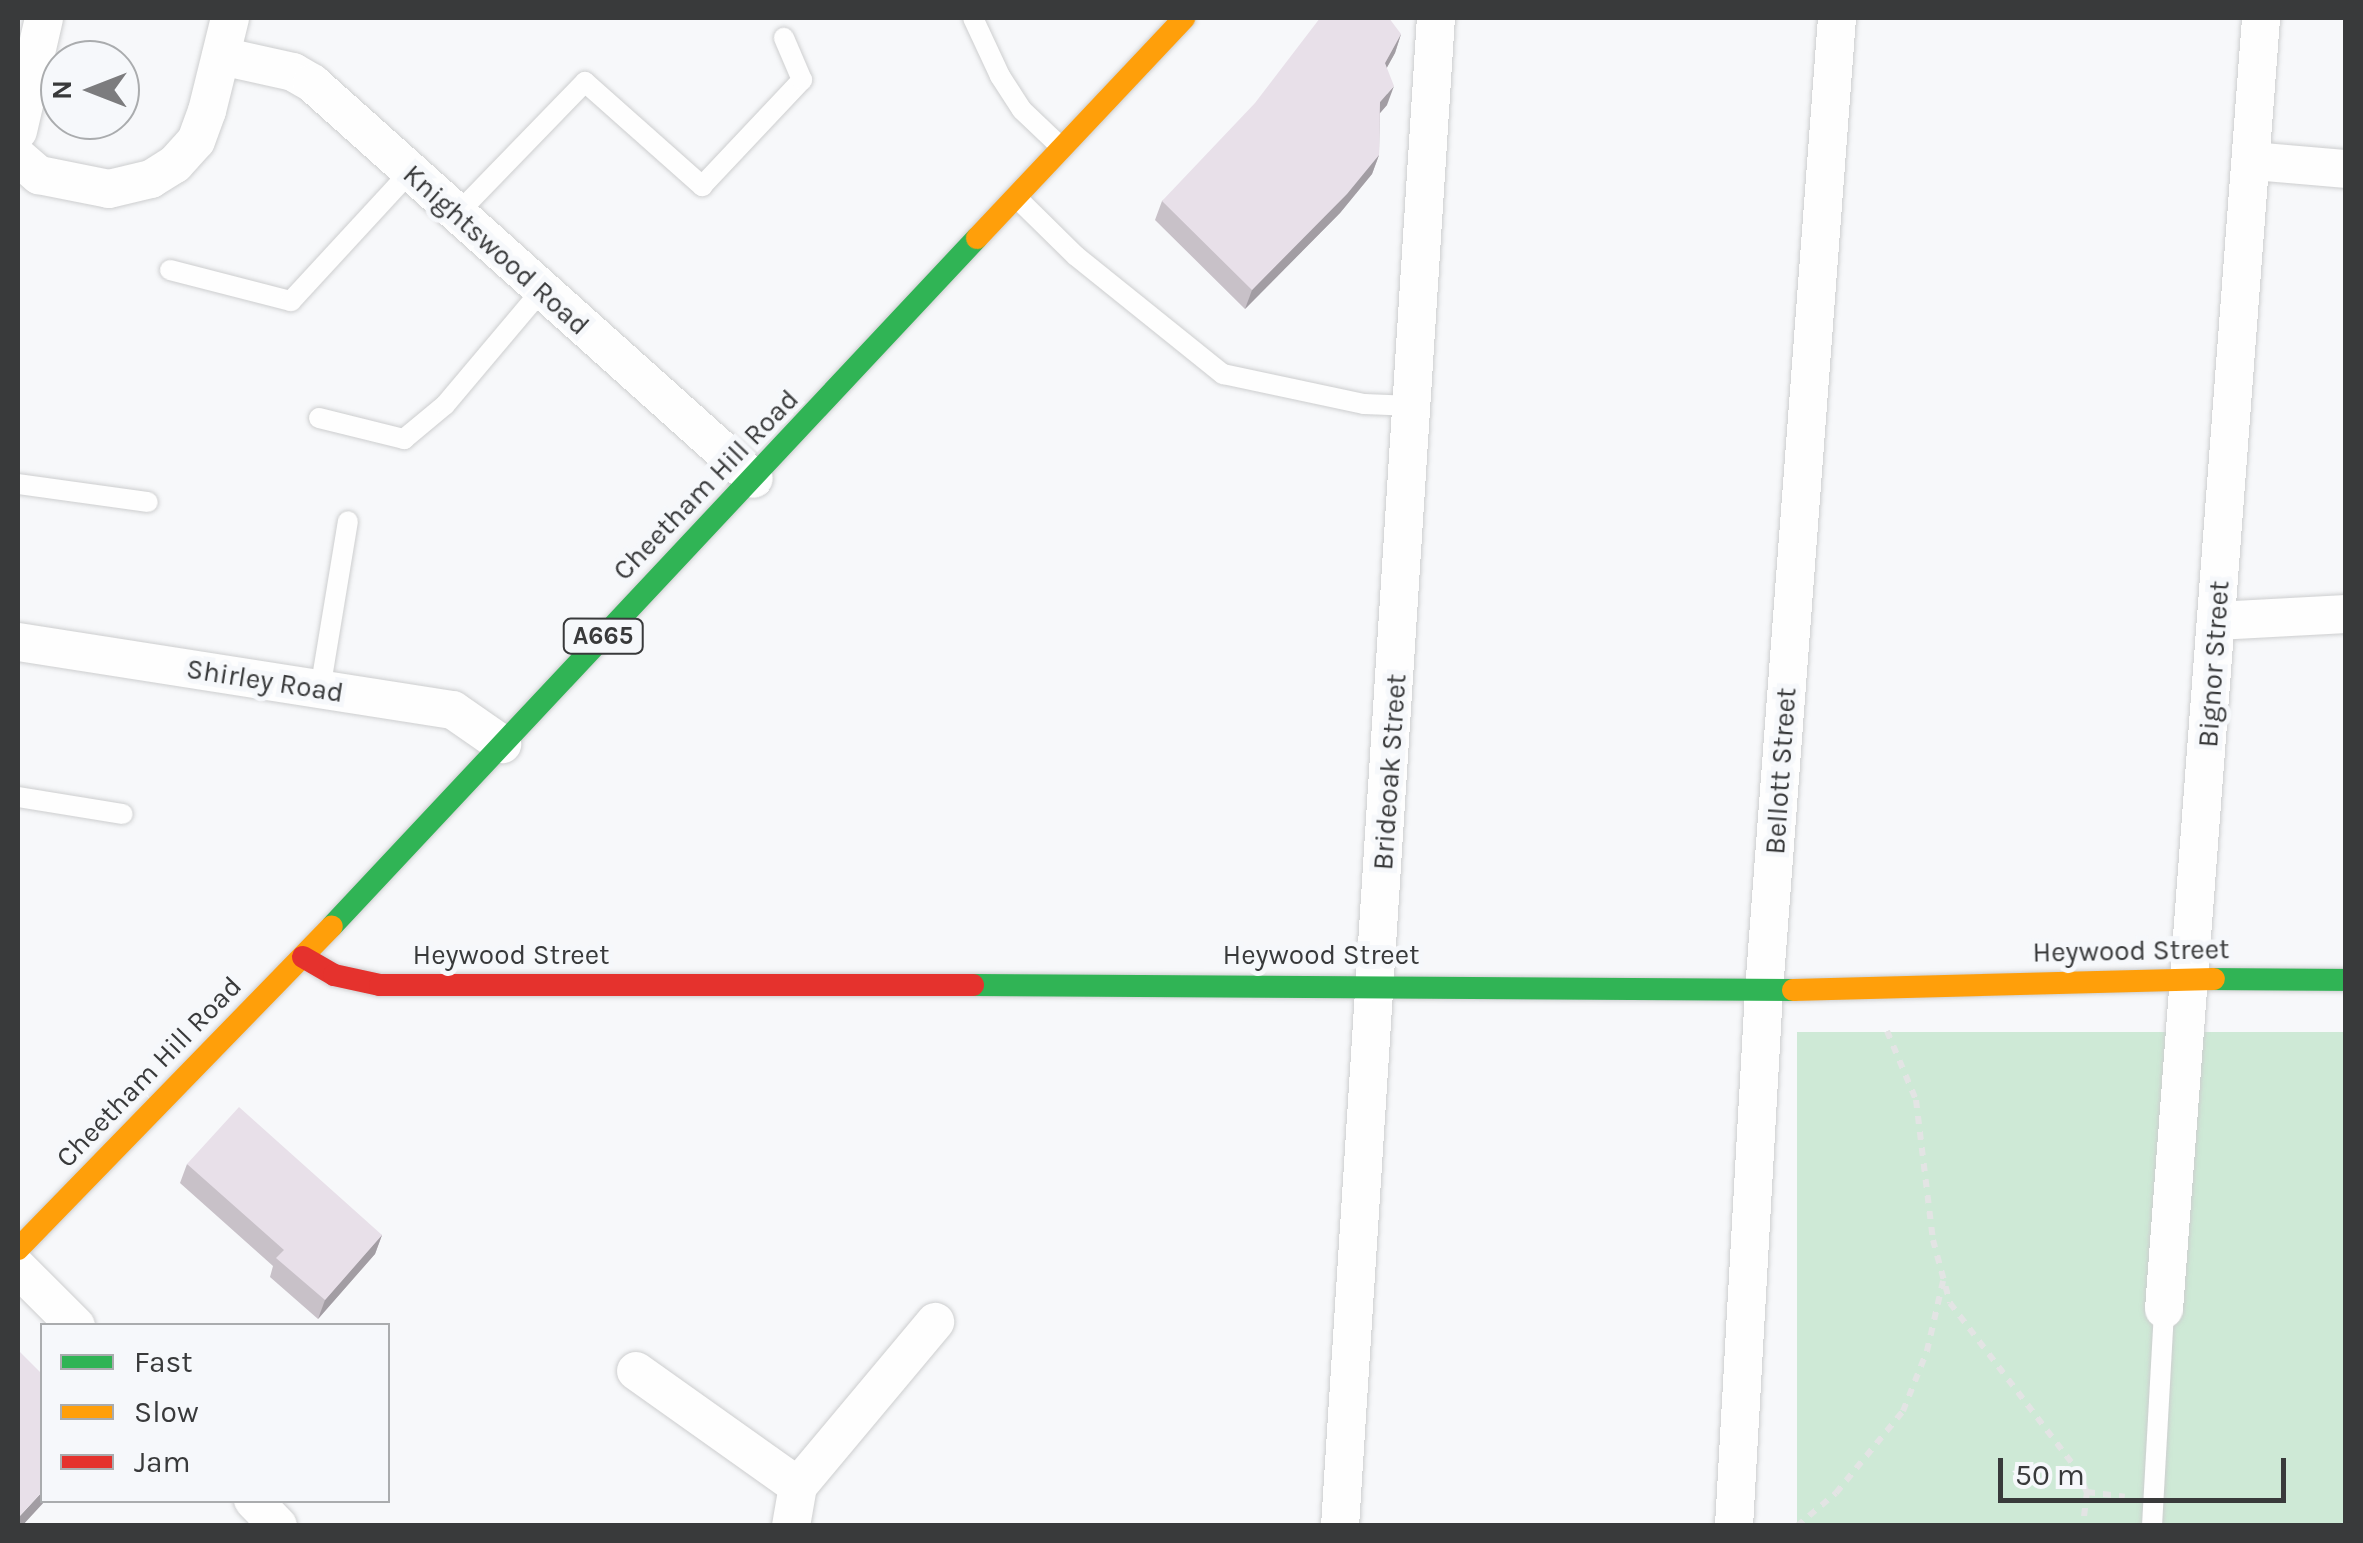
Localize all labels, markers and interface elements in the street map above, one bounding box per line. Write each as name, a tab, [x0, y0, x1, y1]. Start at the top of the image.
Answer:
north arrow	[40, 40, 140, 140]
text: N	[45, 80, 78, 100]
street label: Knightswood Road	[396, 158, 596, 342]
street label: Cheetham Hill Road	[606, 383, 806, 587]
street label: Bignor Street	[2191, 579, 2237, 749]
road number: A665	[560, 616, 646, 656]
street label: Shirley Road	[184, 652, 346, 710]
street label: Brideoak Street	[1366, 673, 1414, 871]
street label: Bellott Street	[1758, 686, 1804, 856]
street label: Heywood Street	[2032, 932, 2230, 970]
street label: Heywood Street	[412, 938, 610, 972]
street label: Heywood Street	[1222, 938, 1420, 972]
street label: Cheetham Hill Road	[49, 970, 249, 1174]
legend	[40, 1323, 390, 1503]
text: Fast	[134, 1344, 193, 1380]
text: Slow	[134, 1394, 199, 1430]
scale bar	[2003, 1438, 2290, 1500]
text: Jam	[134, 1444, 191, 1480]
text: 50 m	[2015, 1457, 2085, 1493]

